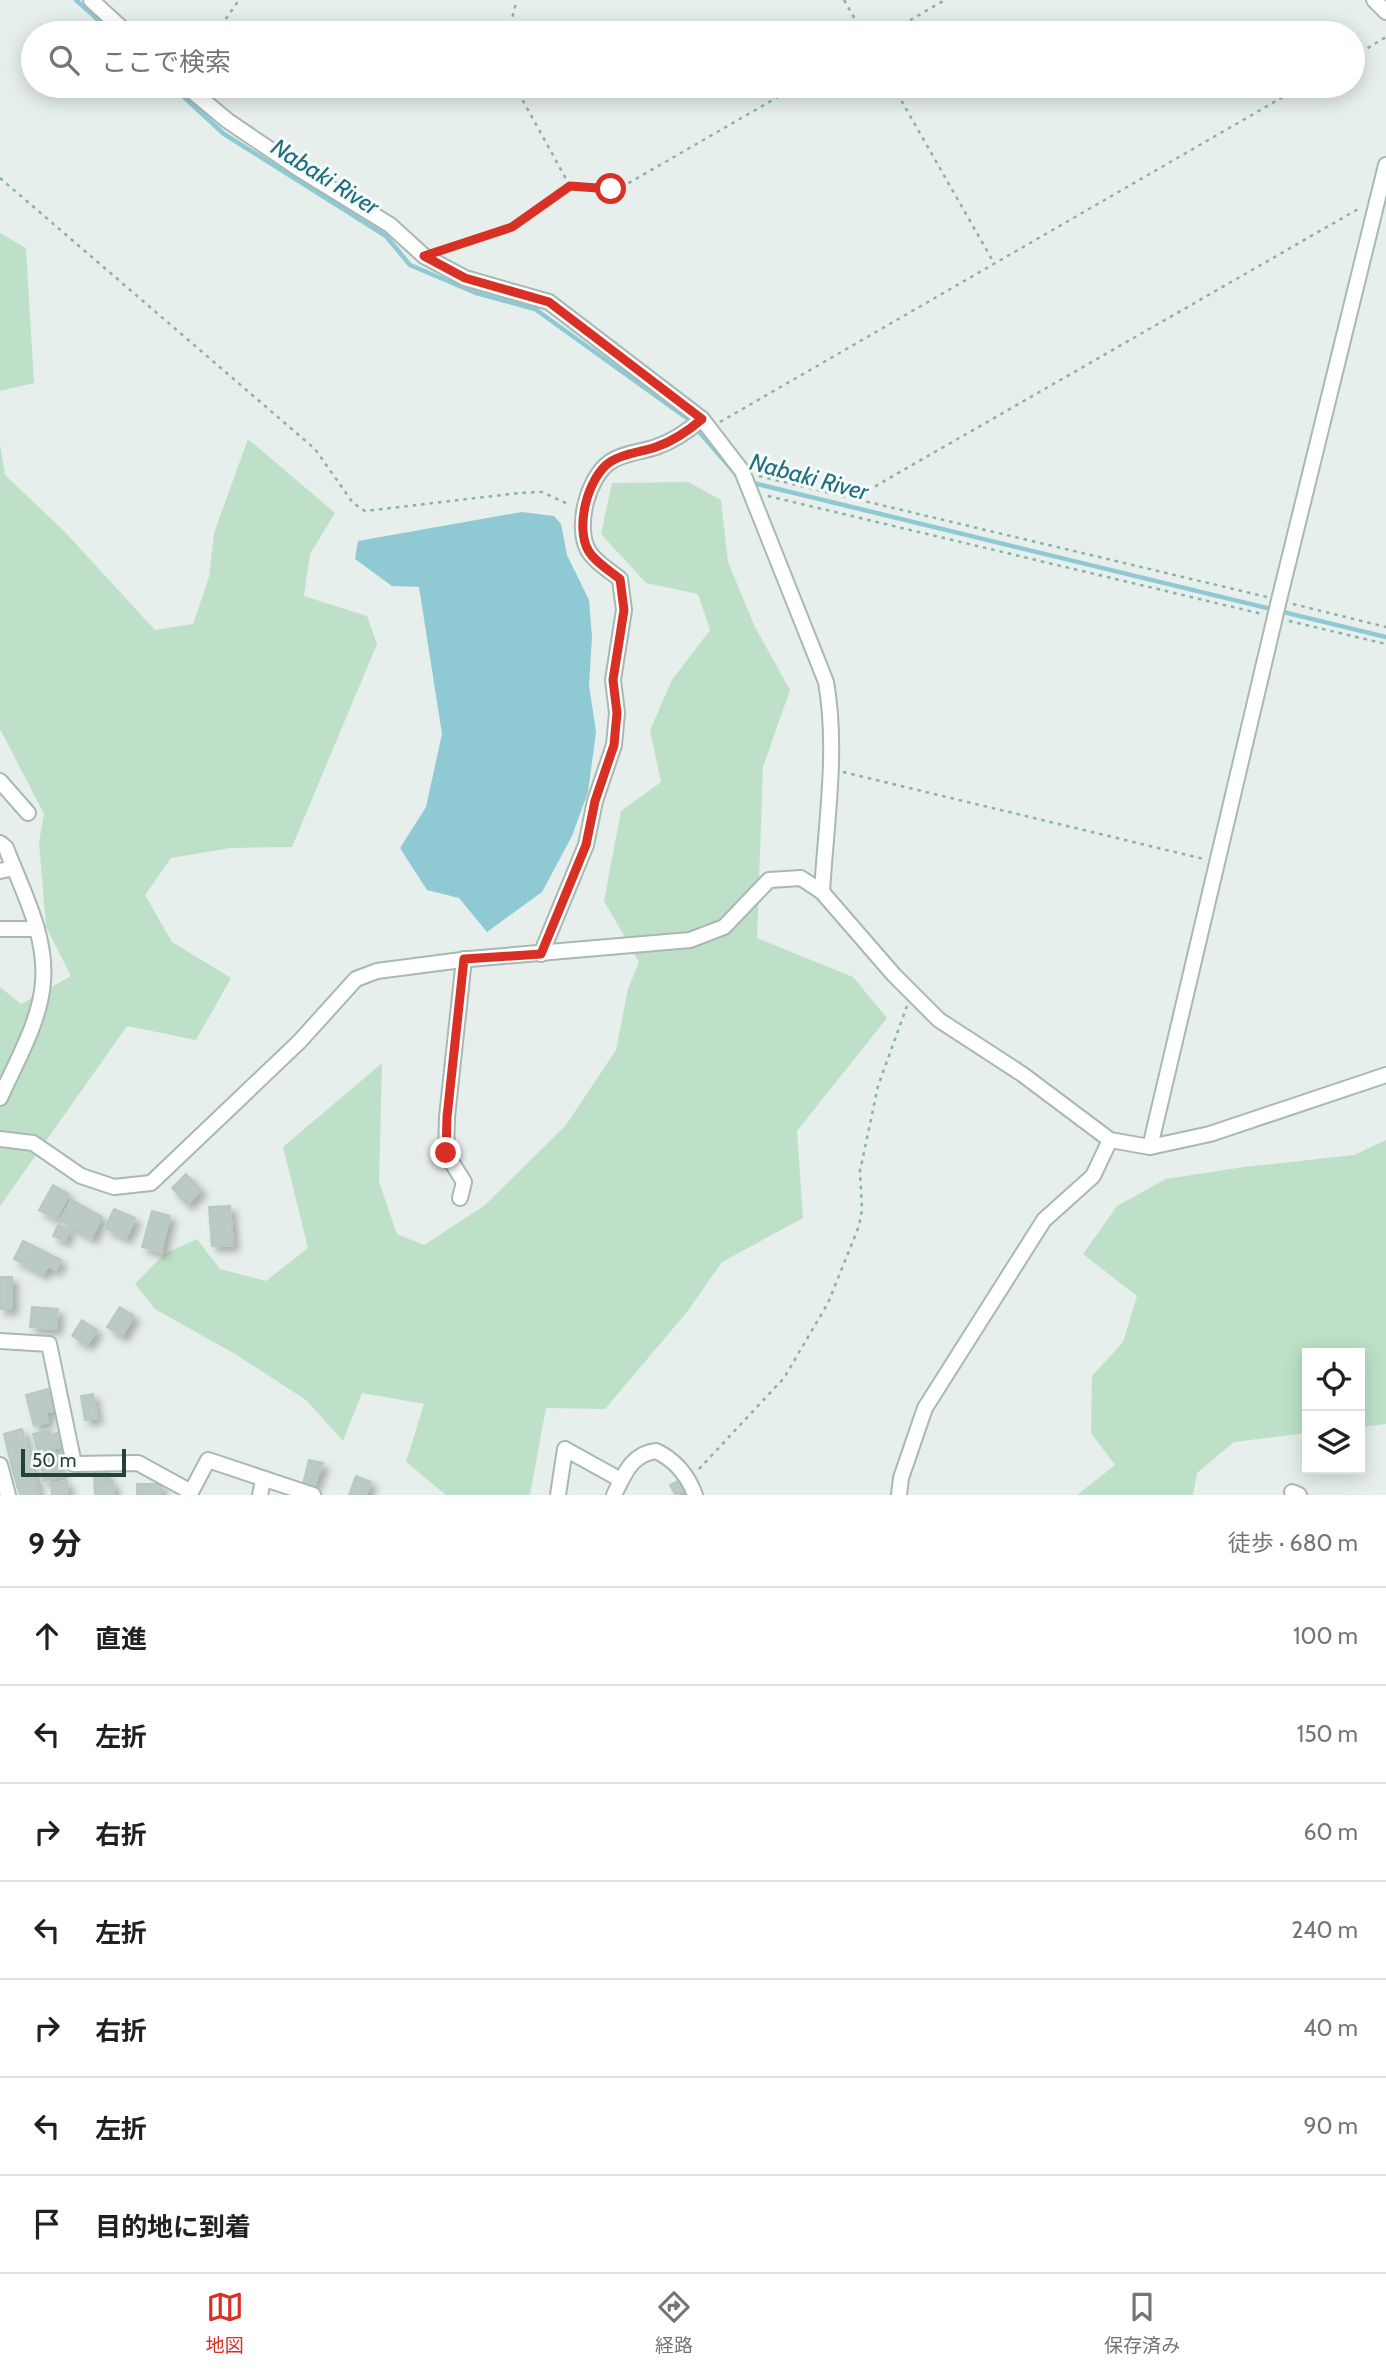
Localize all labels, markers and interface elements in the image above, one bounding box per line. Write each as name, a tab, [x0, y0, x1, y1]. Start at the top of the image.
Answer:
search box	[21, 21, 1365, 98]
icon: search	[45, 41, 83, 79]
text: ここで検索	[101, 46, 231, 78]
water label: Nabaki River	[266, 132, 386, 222]
route start	[595, 173, 626, 204]
water label: Nabaki River	[747, 447, 873, 507]
route end	[430, 1137, 461, 1168]
map controls	[1302, 1348, 1365, 1474]
button: locate	[1302, 1348, 1365, 1411]
button: layers	[1302, 1411, 1365, 1474]
scale bar	[21, 1446, 126, 1478]
text: 50 m	[32, 1449, 76, 1472]
text: 9 分	[28, 1525, 82, 1562]
text: 徒歩 · 680 m	[1228, 1529, 1358, 1557]
icon: ahead	[28, 1617, 66, 1655]
text: 100 m	[1293, 1622, 1358, 1650]
text: 直進	[95, 1623, 147, 1655]
icon: left	[28, 1715, 66, 1753]
text: 150 m	[1297, 1720, 1358, 1748]
text: 左折	[95, 1721, 147, 1753]
icon: right	[28, 1813, 66, 1851]
text: 60 m	[1304, 1818, 1358, 1846]
text: 右折	[95, 1819, 147, 1851]
icon: left	[28, 1911, 66, 1949]
text: 240 m	[1291, 1916, 1358, 1944]
text: 左折	[95, 1917, 147, 1949]
icon: right	[28, 2009, 66, 2047]
text: 40 m	[1303, 2014, 1358, 2042]
text: 右折	[95, 2015, 147, 2047]
icon: left	[28, 2107, 66, 2145]
text: 90 m	[1304, 2112, 1358, 2140]
text: 左折	[95, 2113, 147, 2145]
icon: arrive	[28, 2205, 66, 2243]
text: 目的地に到着	[95, 2211, 251, 2243]
tab: 地図	[206, 2288, 244, 2357]
tab: 経路	[655, 2288, 693, 2357]
tab: 保存済み	[1104, 2288, 1180, 2357]

